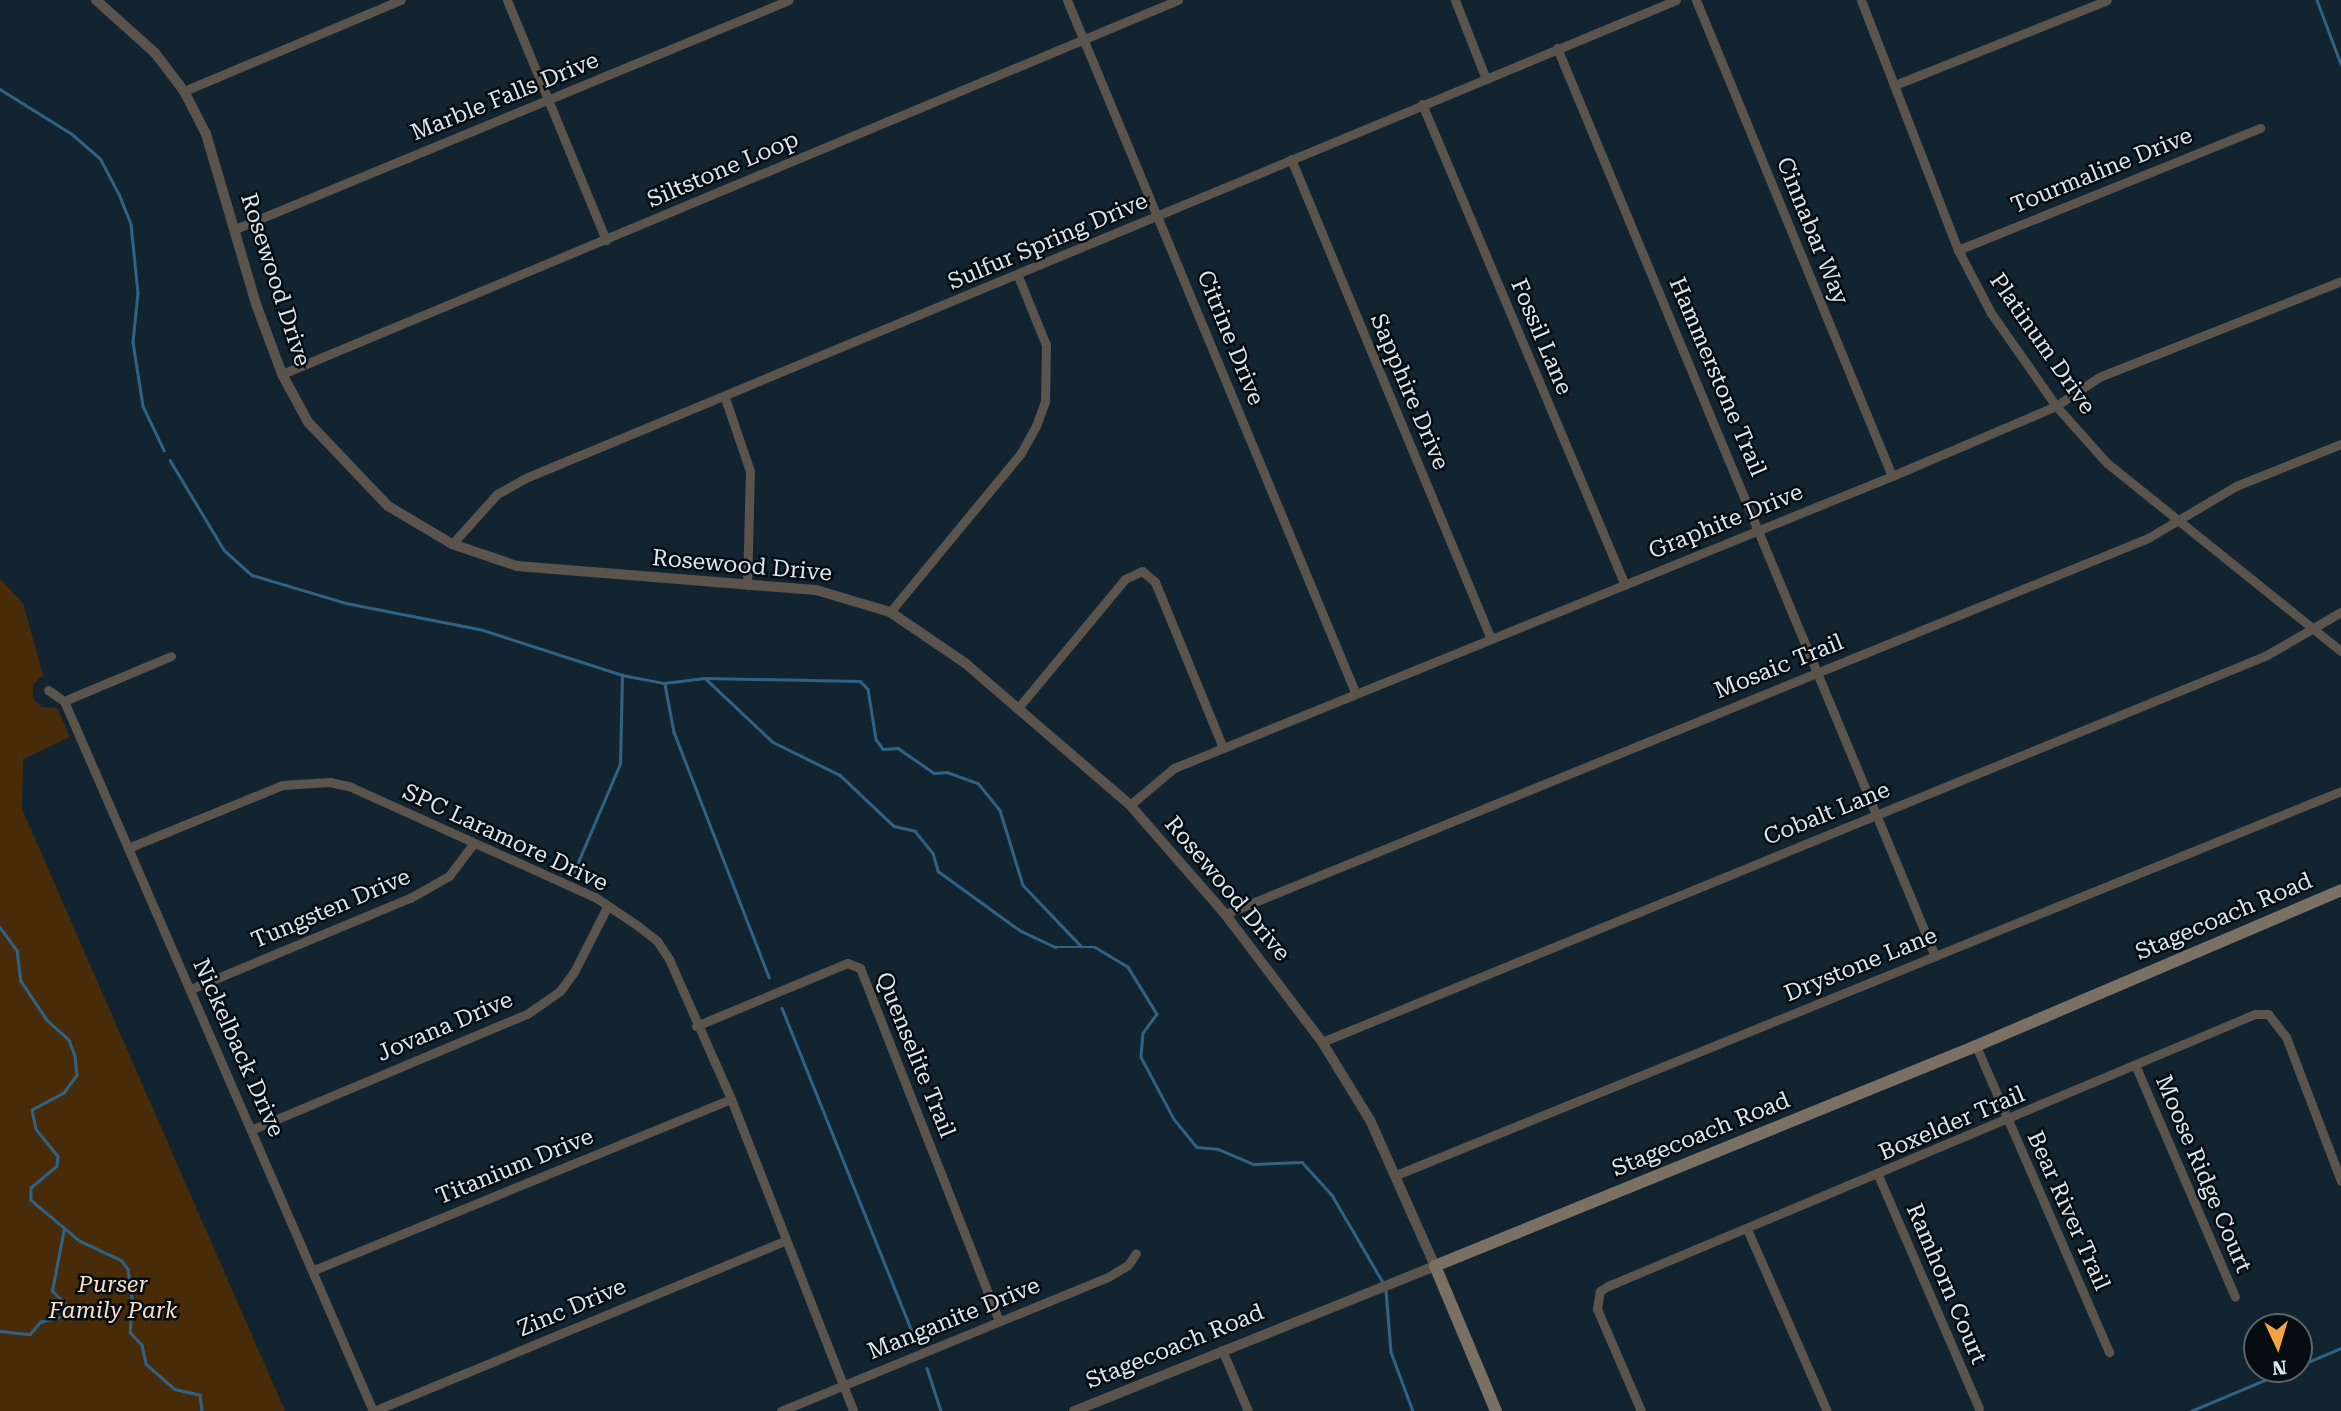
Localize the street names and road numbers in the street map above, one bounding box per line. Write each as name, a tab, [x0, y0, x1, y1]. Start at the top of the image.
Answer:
street label: Marble Falls Drive	[407, 47, 603, 147]
street label: Tourmaline Drive	[2007, 122, 2197, 220]
street label: Siltstone Loop	[643, 126, 803, 214]
street label: Cinnabar Way	[1770, 153, 1854, 309]
street label: Sulfur Spring Drive	[944, 187, 1152, 297]
street label: Rosewood Drive	[234, 190, 316, 370]
street label: Citrine Drive	[1190, 267, 1270, 409]
street label: Platinum Drive	[1983, 268, 2101, 420]
street label: Hammerstone Trail	[1663, 273, 1771, 481]
street label: Fossil Lane	[1504, 275, 1578, 399]
street label: Sapphire Drive	[1364, 310, 1454, 474]
street label: Graphite Drive	[1645, 479, 1807, 565]
street label: Rosewood Drive	[651, 544, 833, 588]
street label: Mosaic Trail	[1711, 629, 1847, 705]
street label: Cobalt Lane	[1760, 776, 1894, 852]
street label: SPC Laramore Drive	[398, 778, 612, 898]
street label: Rosewood Drive	[1158, 811, 1296, 967]
street label: Tungsten Drive	[247, 863, 415, 955]
street label: Stagecoach Road	[2131, 867, 2317, 967]
street label: Drystone Lane	[1781, 922, 1941, 1008]
street label: Nickelback Drive	[186, 955, 290, 1141]
street label: Quenselite Trail	[869, 968, 961, 1142]
street label: Jovana Drive	[373, 986, 517, 1068]
street label: Moose Ridge Court	[2149, 1071, 2257, 1277]
street label: Boxelder Trail	[1875, 1081, 2029, 1167]
street label: Stagecoach Road	[1608, 1087, 1794, 1183]
street label: Titanium Drive	[432, 1123, 598, 1211]
street label: Bear River Trail	[2021, 1127, 2115, 1295]
street label: Ramhorn Court	[1900, 1200, 1992, 1368]
street label: Manganite Drive	[864, 1272, 1044, 1366]
street label: Zinc Drive	[514, 1273, 630, 1343]
street label: Stagecoach Road	[1082, 1299, 1268, 1395]

